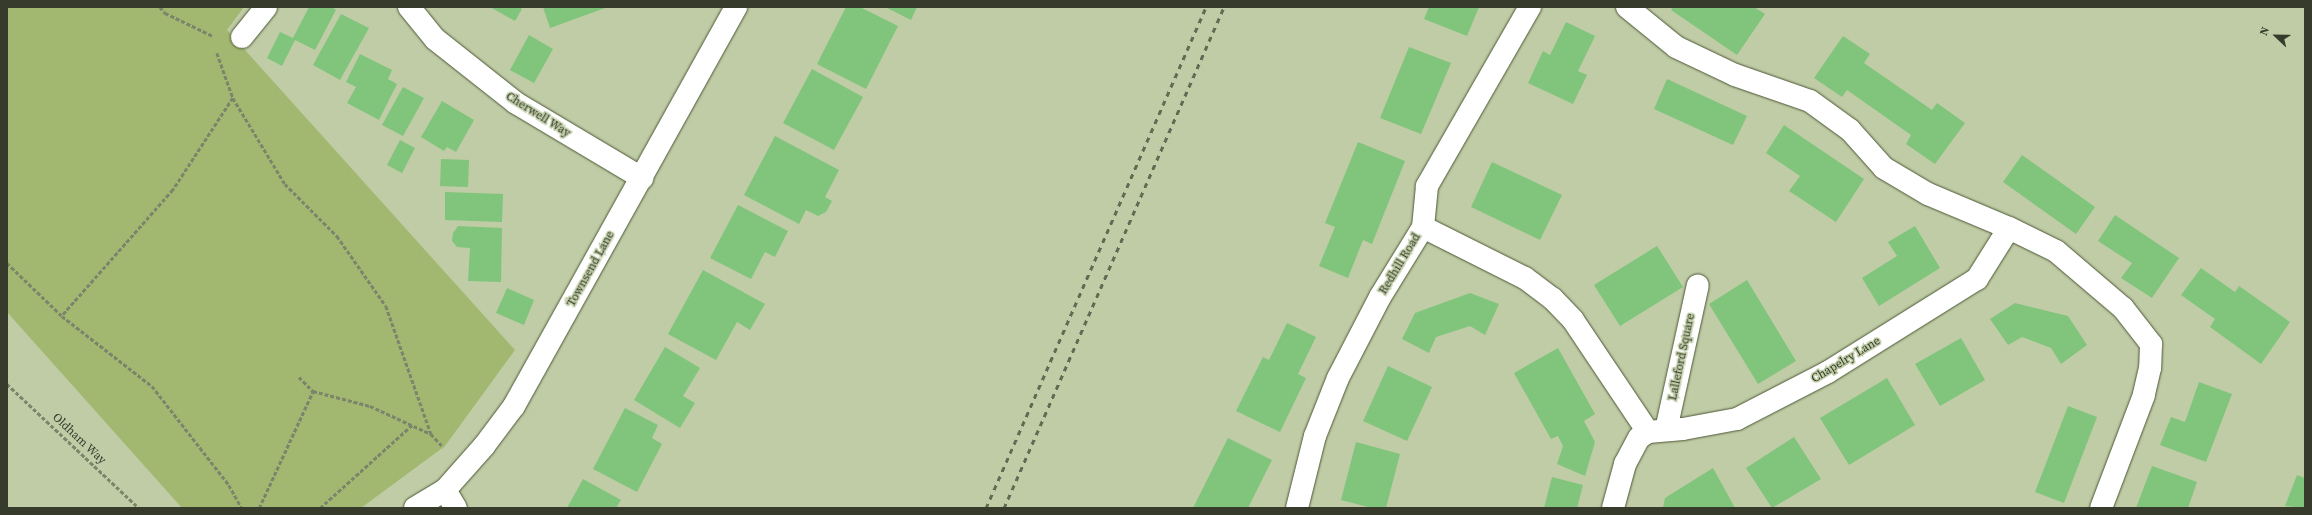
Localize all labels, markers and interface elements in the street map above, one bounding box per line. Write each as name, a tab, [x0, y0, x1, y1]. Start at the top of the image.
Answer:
north arrow	[2256, 16, 2296, 56]
text: N	[2256, 25, 2273, 38]
street label: Cherwell Way	[503, 89, 573, 141]
street label: Townsend Lane	[564, 229, 618, 309]
street label: Redhill Road	[1376, 231, 1424, 297]
street label: Lalleford Square	[1666, 312, 1698, 402]
street label: Chapelry Lane	[1809, 334, 1883, 386]
street label: Oldham Way	[49, 410, 109, 468]

